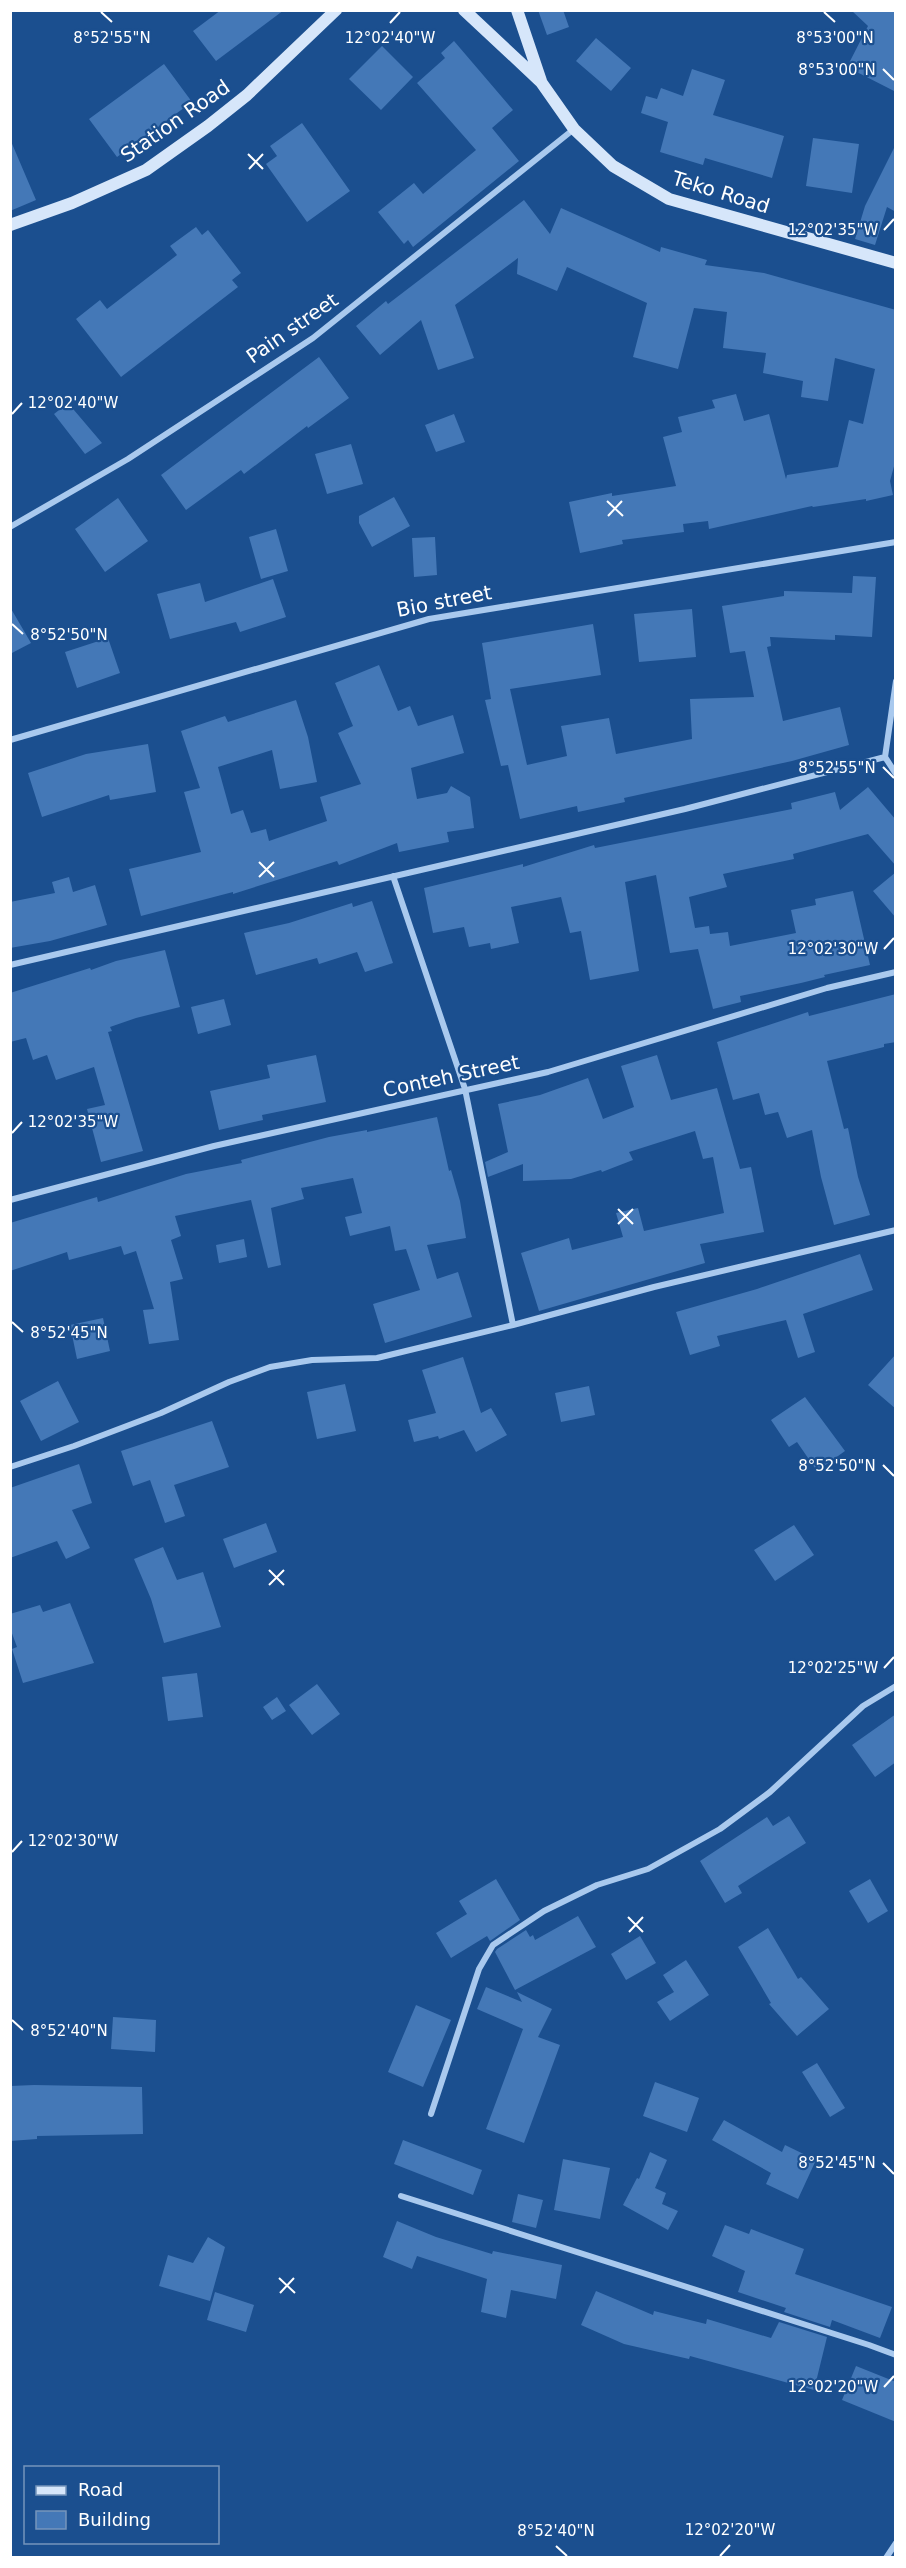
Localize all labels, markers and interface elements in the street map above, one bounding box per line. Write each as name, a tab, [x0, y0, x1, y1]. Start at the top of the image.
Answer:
text: 8°52'55"N	[73, 29, 151, 47]
text: 12°02'40"W	[345, 29, 435, 47]
text: 8°53'00"N	[796, 29, 874, 47]
text: 8°53'00"N	[798, 61, 876, 79]
street label: Station Road	[116, 75, 234, 167]
street label: Teko Road	[668, 165, 773, 218]
text: 12°02'35"W	[788, 221, 878, 239]
street label: Pain street	[241, 288, 343, 368]
text: 12°02'40"W	[28, 394, 118, 412]
street label: Bio street	[394, 580, 494, 622]
text: 8°52'50"N	[30, 626, 108, 644]
text: 8°52'55"N	[798, 759, 876, 777]
text: 12°02'30"W	[788, 940, 878, 958]
street label: Conteh Street	[381, 1050, 522, 1102]
text: 12°02'35"W	[28, 1113, 118, 1131]
text: 8°52'45"N	[30, 1324, 108, 1342]
text: 8°52'50"N	[798, 1457, 876, 1475]
text: 12°02'25"W	[788, 1659, 878, 1677]
text: 12°02'30"W	[28, 1832, 118, 1850]
text: 8°52'40"N	[30, 2022, 108, 2040]
text: 8°52'45"N	[798, 2154, 876, 2172]
text: 12°02'20"W	[788, 2378, 878, 2396]
legend	[24, 2466, 219, 2544]
text: Road	[78, 2479, 123, 2500]
text: Building	[78, 2509, 151, 2530]
text: 12°02'20"W	[685, 2521, 775, 2539]
text: 8°52'40"N	[517, 2522, 595, 2540]

